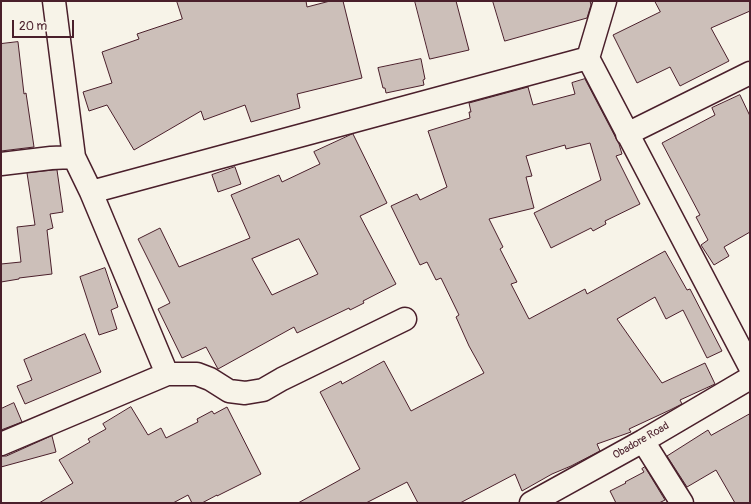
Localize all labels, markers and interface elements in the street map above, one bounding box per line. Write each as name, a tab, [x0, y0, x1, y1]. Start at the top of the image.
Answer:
scale bar	[14, 12, 76, 38]
text: 20 m	[19, 19, 47, 34]
street label: Obadore Road	[610, 420, 672, 462]

